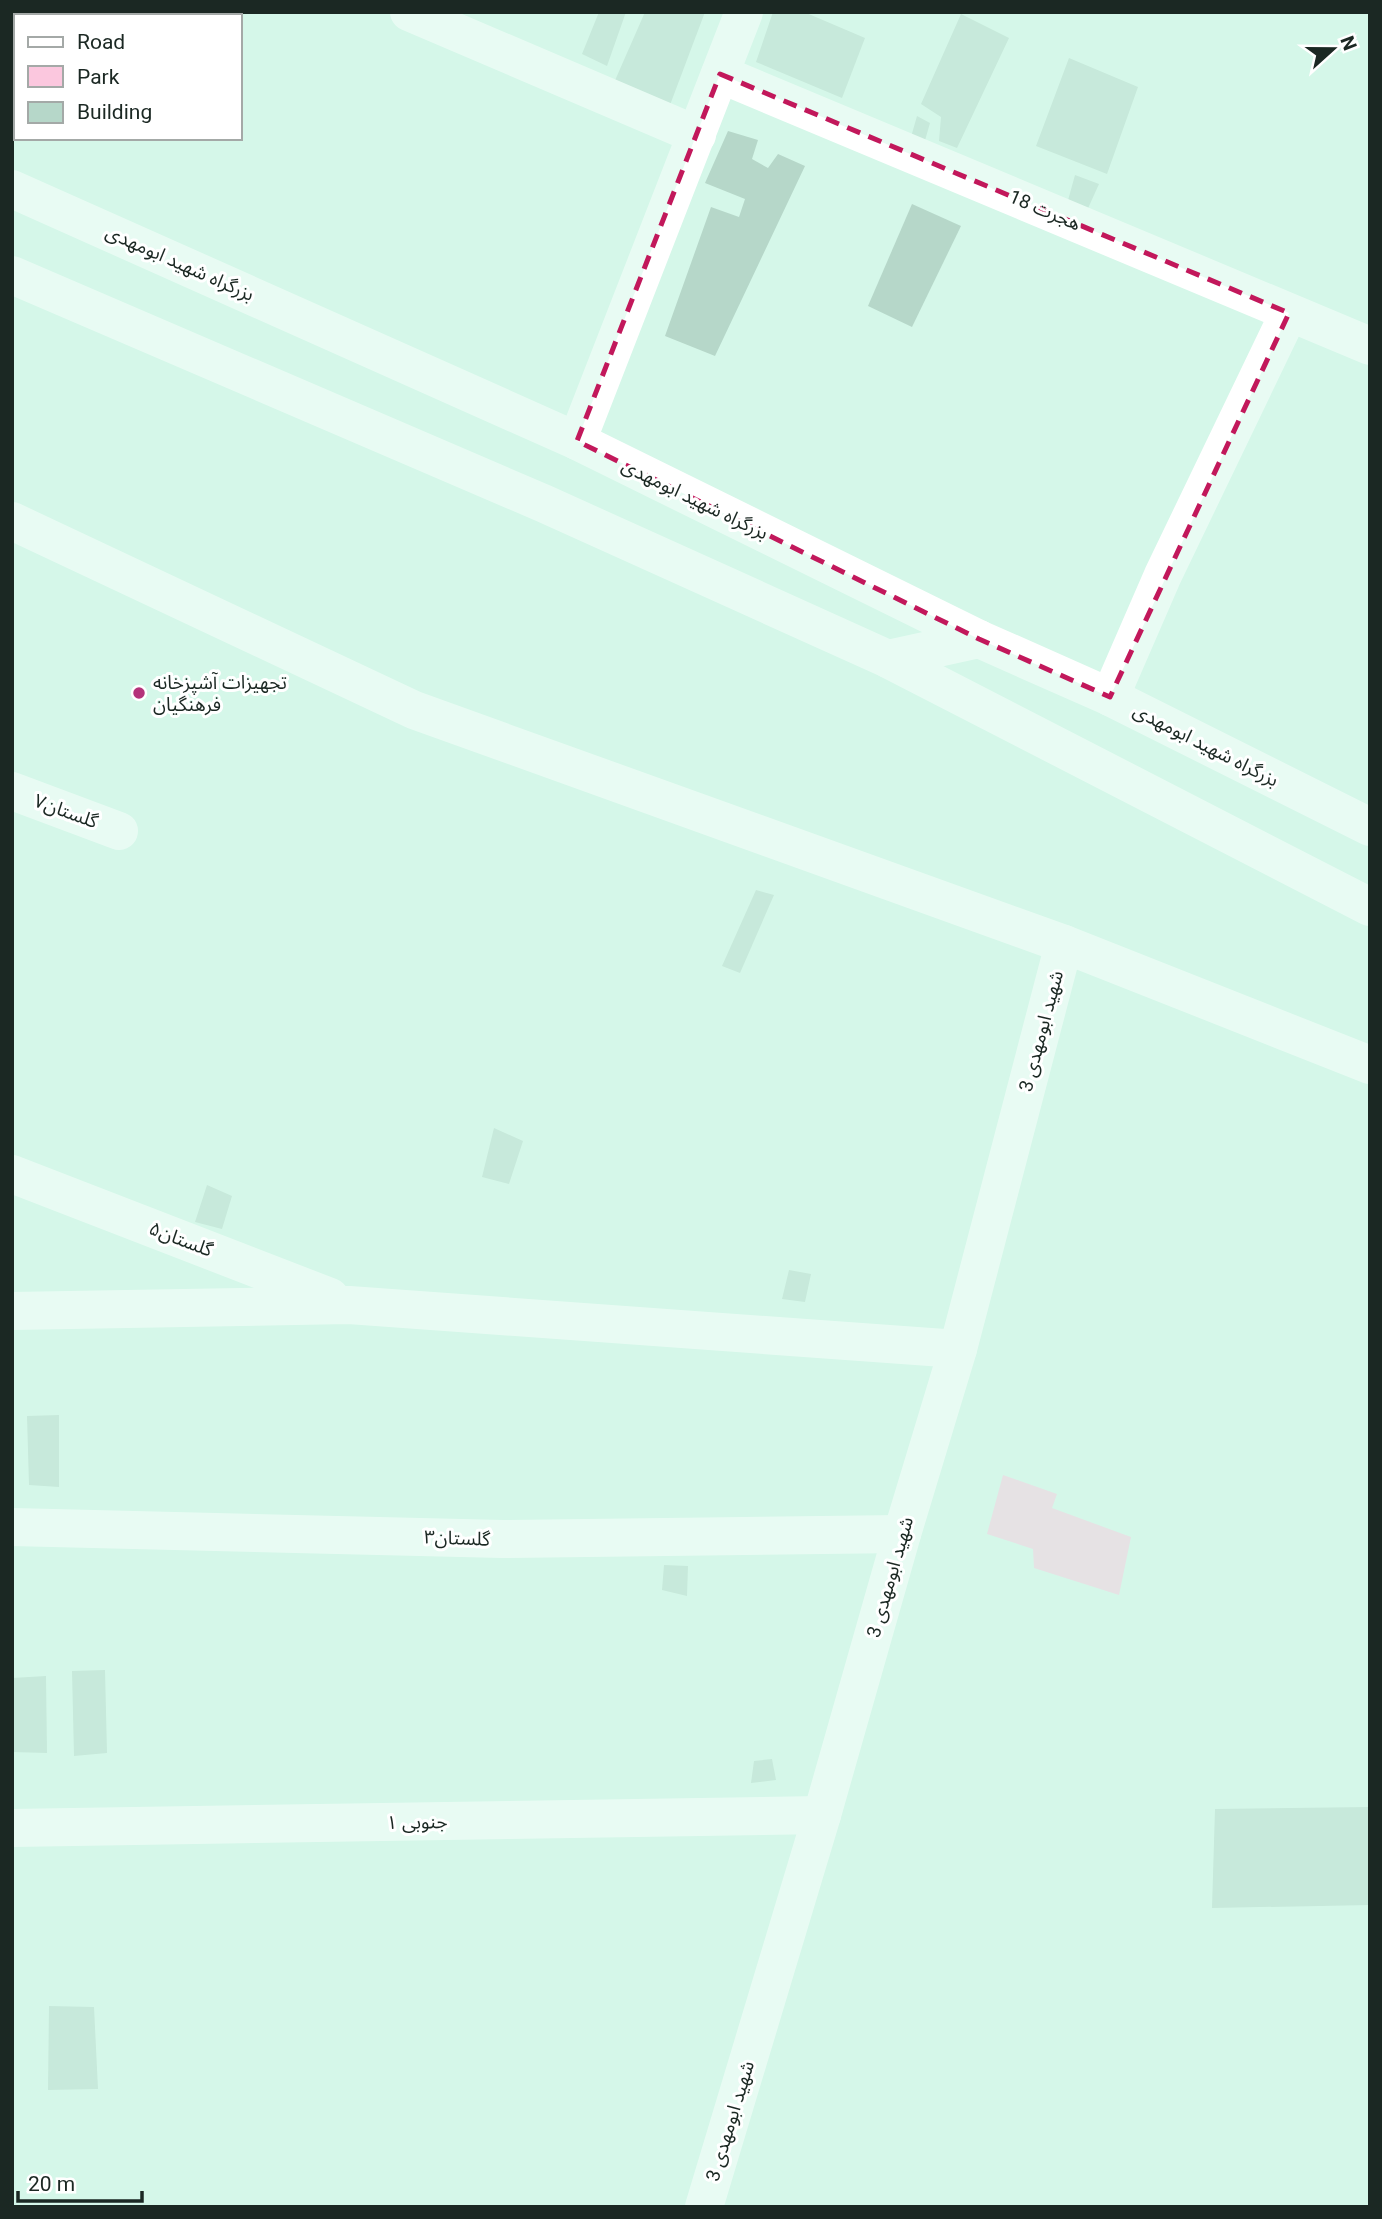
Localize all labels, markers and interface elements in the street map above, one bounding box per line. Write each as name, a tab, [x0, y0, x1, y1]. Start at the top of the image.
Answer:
legend	[14, 14, 242, 140]
north arrow	[1298, 14, 1368, 84]
text: Road	[77, 30, 125, 54]
text: N	[1335, 33, 1362, 53]
text: Park	[77, 65, 120, 89]
text: Building	[77, 100, 152, 124]
street label: هجرت 18	[1006, 185, 1084, 235]
street label: بزرگراه شهید ابومهدی	[102, 220, 258, 306]
street label: بزرگراه شهید ابومهدی	[618, 454, 772, 544]
place label: تجهیزات آشپزخانه فرهنگیان	[153, 671, 287, 716]
marker: تجهیزات آشپزخانه فرهنگیان	[131, 685, 147, 701]
street label: بزرگراه شهید ابومهدی	[1130, 698, 1282, 792]
street label: گلستان۷	[31, 789, 102, 834]
street label: شهید ابومهدی 3	[1014, 968, 1068, 1094]
street label: گلستان۵	[146, 1216, 217, 1262]
street label: شهید ابومهدی 3	[862, 1514, 918, 1640]
street label: گلستان۳	[424, 1525, 492, 1551]
street label: جنوبی ۱	[386, 1810, 448, 1834]
street label: شهید ابومهدی 3	[701, 2058, 759, 2184]
scale bar	[18, 2160, 142, 2204]
text: 20 m	[28, 2172, 75, 2196]

